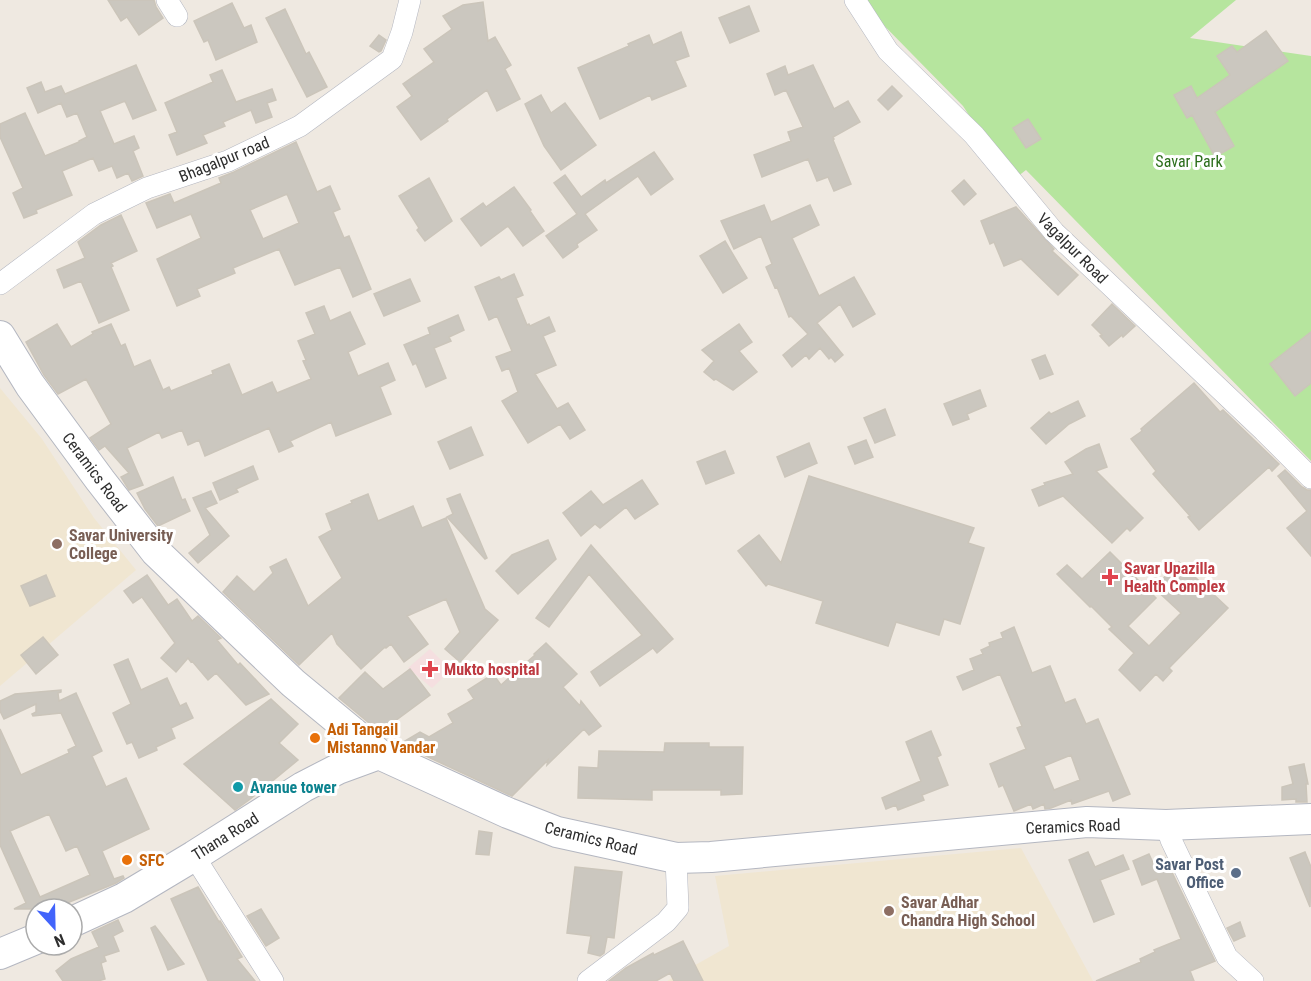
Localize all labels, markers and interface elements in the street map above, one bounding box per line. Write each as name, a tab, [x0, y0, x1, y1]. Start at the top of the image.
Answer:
street label: Bhagalpur road	[176, 133, 272, 186]
park label: Savar Park	[1155, 152, 1223, 171]
street label: Vagalpur Road	[1033, 209, 1112, 288]
street label: Ceramics Road	[58, 429, 131, 516]
place label: Savar University College	[69, 526, 173, 563]
marker: Savar University College	[50, 537, 64, 551]
place label: Savar Upazilla Health Complex	[1124, 559, 1226, 596]
marker: Savar Upazilla Health Complex	[1101, 568, 1119, 586]
marker: Mukto hospital	[421, 660, 439, 678]
place label: Mukto hospital	[444, 660, 540, 679]
place label: Adi Tangail Mistanno Vandar	[327, 720, 435, 757]
marker: Adi Tangail Mistanno Vandar	[308, 731, 322, 745]
place label: Avanue tower	[250, 778, 337, 797]
marker: Avanue tower	[231, 780, 245, 794]
street label: Thana Road	[188, 809, 262, 864]
street label: Ceramics Road	[1025, 815, 1121, 838]
street label: Ceramics Road	[542, 818, 639, 859]
place label: SFC	[139, 851, 164, 870]
marker: SFC	[120, 853, 134, 867]
place label: Savar Post Office	[1155, 855, 1224, 892]
marker: Savar Post Office	[1229, 866, 1243, 880]
place label: Savar Adhar Chandra High School	[901, 893, 1035, 930]
north arrow	[24, 897, 84, 957]
marker: Savar Adhar Chandra High School	[882, 904, 896, 918]
text: N	[51, 930, 68, 951]

